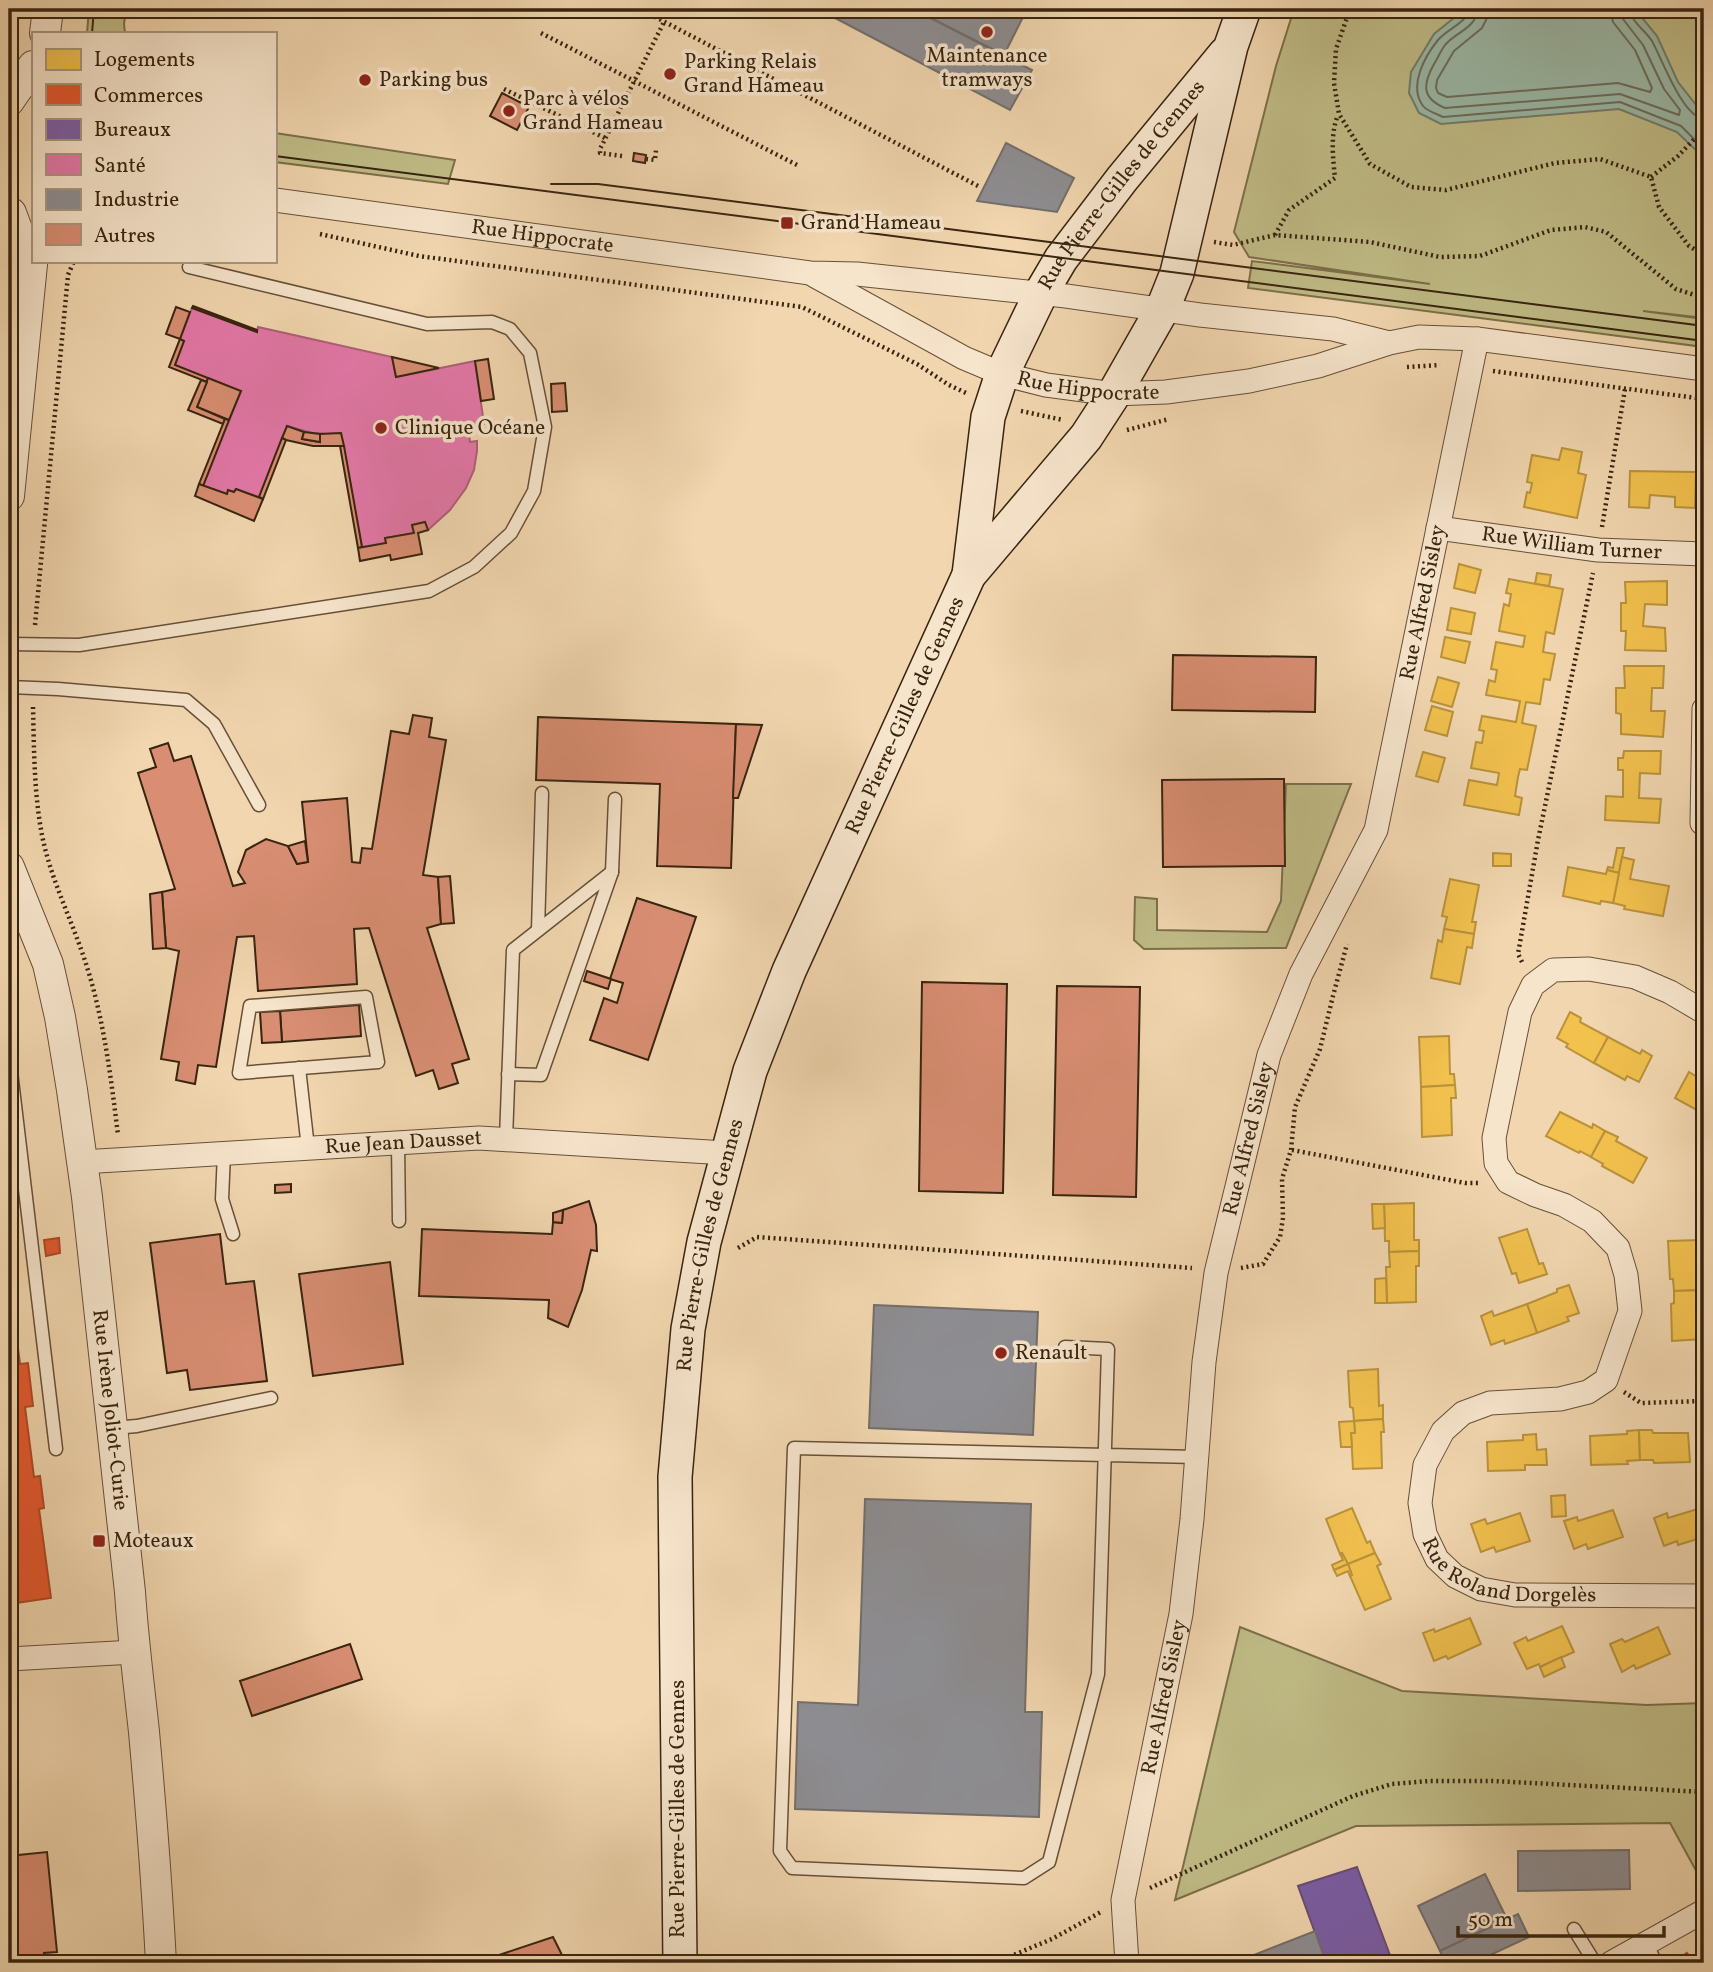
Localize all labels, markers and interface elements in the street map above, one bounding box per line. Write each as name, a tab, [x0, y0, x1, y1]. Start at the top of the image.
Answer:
marker: Maintenance tramways	[979, 24, 995, 40]
legend	[32, 32, 276, 262]
place label: Maintenance tramways	[927, 42, 1047, 95]
text: Logements	[94, 46, 195, 75]
place label: Parking Relais Grand Hameau	[684, 48, 824, 101]
place label: Parking bus	[379, 66, 488, 95]
marker: Parking Relais Grand Hameau	[662, 66, 678, 82]
marker: Parking bus	[357, 72, 373, 88]
street label: Rue Pierre-Gilles de Gennes	[1031, 74, 1212, 296]
text: Commerces	[94, 82, 203, 111]
place label: Parc à vélos Grand Hameau	[523, 85, 663, 138]
marker: Parc à vélos Grand Hameau	[501, 103, 517, 119]
text: Bureaux	[94, 116, 171, 145]
text: Santé	[94, 152, 146, 181]
text: Industrie	[94, 186, 179, 215]
place label: Grand Hameau	[801, 209, 941, 238]
street label: Rue Hippocrate	[470, 212, 616, 261]
marker: Grand Hameau	[779, 215, 795, 231]
text: Autres	[94, 222, 155, 251]
street label: Rue Hippocrate	[1014, 364, 1160, 408]
place label: Clinique Océane	[395, 414, 545, 443]
marker: Clinique Océane	[373, 420, 389, 436]
street label: Rue William Turner	[1480, 520, 1663, 567]
street label: Rue Alfred Sisley	[1393, 522, 1453, 683]
street label: Rue Pierre-Gilles de Gennes	[838, 592, 972, 839]
street label: Rue Alfred Sisley	[1216, 1058, 1282, 1219]
street label: Rue Pierre-Gilles de Gennes	[670, 1115, 751, 1373]
street label: Rue Jean Dausset	[324, 1123, 483, 1162]
street label: Rue Irène Joliot-Curie	[85, 1308, 136, 1512]
place label: Renault	[1015, 1339, 1087, 1368]
marker: Renault	[993, 1345, 1009, 1361]
place label: Moteaux	[113, 1527, 194, 1556]
street label: Rue Roland Dorgelès	[1414, 1532, 1596, 1610]
marker: Moteaux	[91, 1533, 107, 1549]
street label: Rue Alfred Sisley	[1134, 1616, 1194, 1777]
street label: Rue Pierre-Gilles de Gennes	[664, 1680, 693, 1938]
scale bar	[1458, 1895, 1664, 1939]
text: 50 m	[1468, 1906, 1513, 1935]

